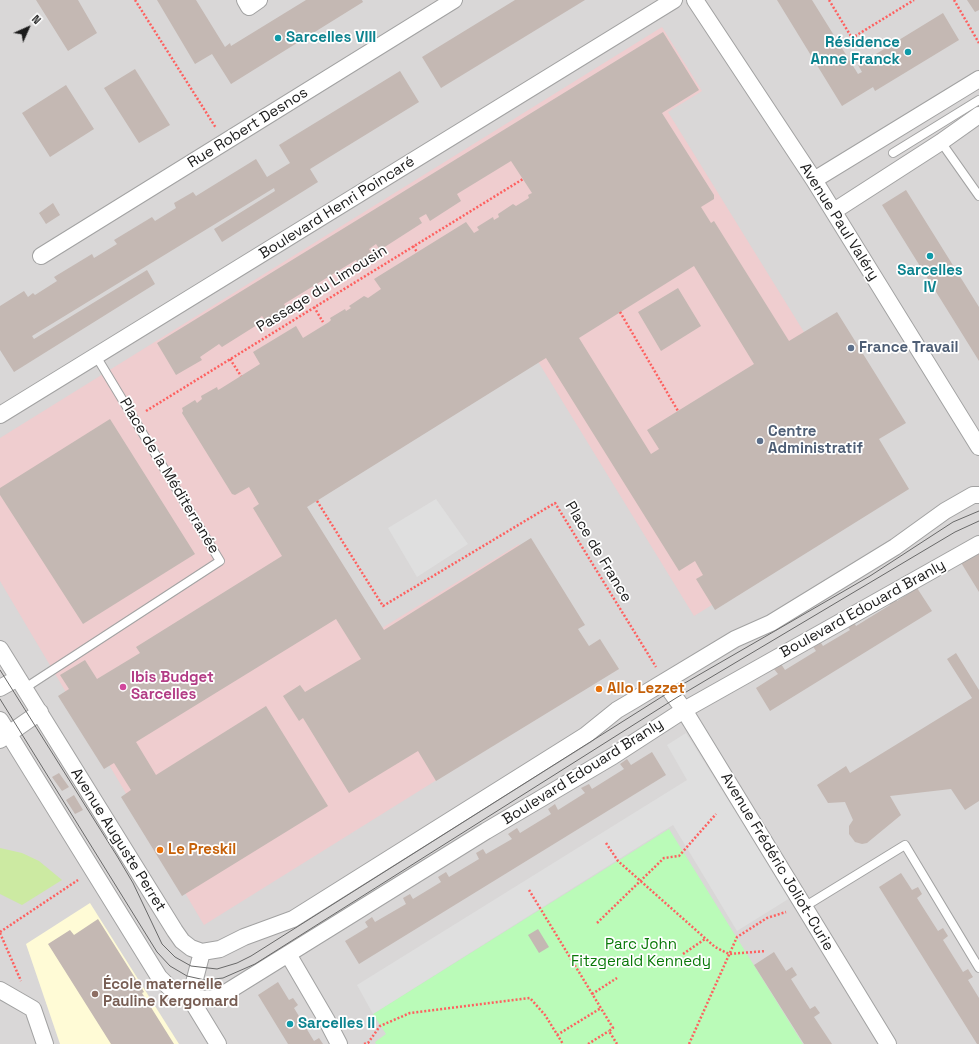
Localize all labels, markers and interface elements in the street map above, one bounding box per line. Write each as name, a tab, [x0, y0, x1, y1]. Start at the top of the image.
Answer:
north arrow	[8, 8, 48, 48]
text: N	[29, 12, 44, 27]
place label: Sarcelles VIII	[286, 29, 376, 47]
marker: Sarcelles VIII	[273, 33, 283, 43]
place label: Résidence Anne Franck	[811, 34, 900, 69]
marker: Résidence Anne Franck	[903, 47, 913, 57]
street label: Rue Robert Desnos	[185, 84, 311, 172]
street label: Boulevard Henri Poincaré	[256, 153, 418, 263]
street label: Avenue Paul Valéry	[795, 160, 883, 284]
street label: Passage du Limousin	[253, 241, 391, 337]
marker: Sarcelles IV	[925, 251, 935, 261]
place label: Sarcelles IV	[897, 262, 963, 297]
place label: France Travail	[859, 339, 958, 357]
marker: France Travail	[846, 343, 856, 353]
street label: Place de la Méditerranée	[115, 395, 223, 557]
place label: Centre Administratif	[768, 423, 863, 458]
marker: Centre Administratif	[755, 436, 765, 446]
street label: Place de France	[561, 498, 635, 606]
street label: Boulevard Edouard Branly	[777, 556, 949, 662]
place label: Ibis Budget Sarcelles	[131, 669, 214, 704]
place label: Allo Lezzet	[607, 680, 685, 698]
marker: Ibis Budget Sarcelles	[118, 682, 128, 692]
marker: Allo Lezzet	[594, 684, 604, 694]
street label: Boulevard Edouard Branly	[499, 715, 667, 829]
street label: Avenue Auguste Perret	[67, 765, 169, 915]
street label: Avenue Frédéric Joliot-Curie	[717, 770, 837, 954]
place label: Le Preskil	[168, 841, 236, 859]
marker: Le Preskil	[155, 845, 165, 855]
park label: Parc John Fitzgerald Kennedy	[571, 936, 711, 971]
place label: École maternelle Pauline Kergomard	[103, 976, 238, 1011]
marker: École maternelle Pauline Kergomard	[90, 989, 100, 999]
place label: Sarcelles II	[298, 1015, 375, 1033]
marker: Sarcelles II	[285, 1019, 295, 1029]

